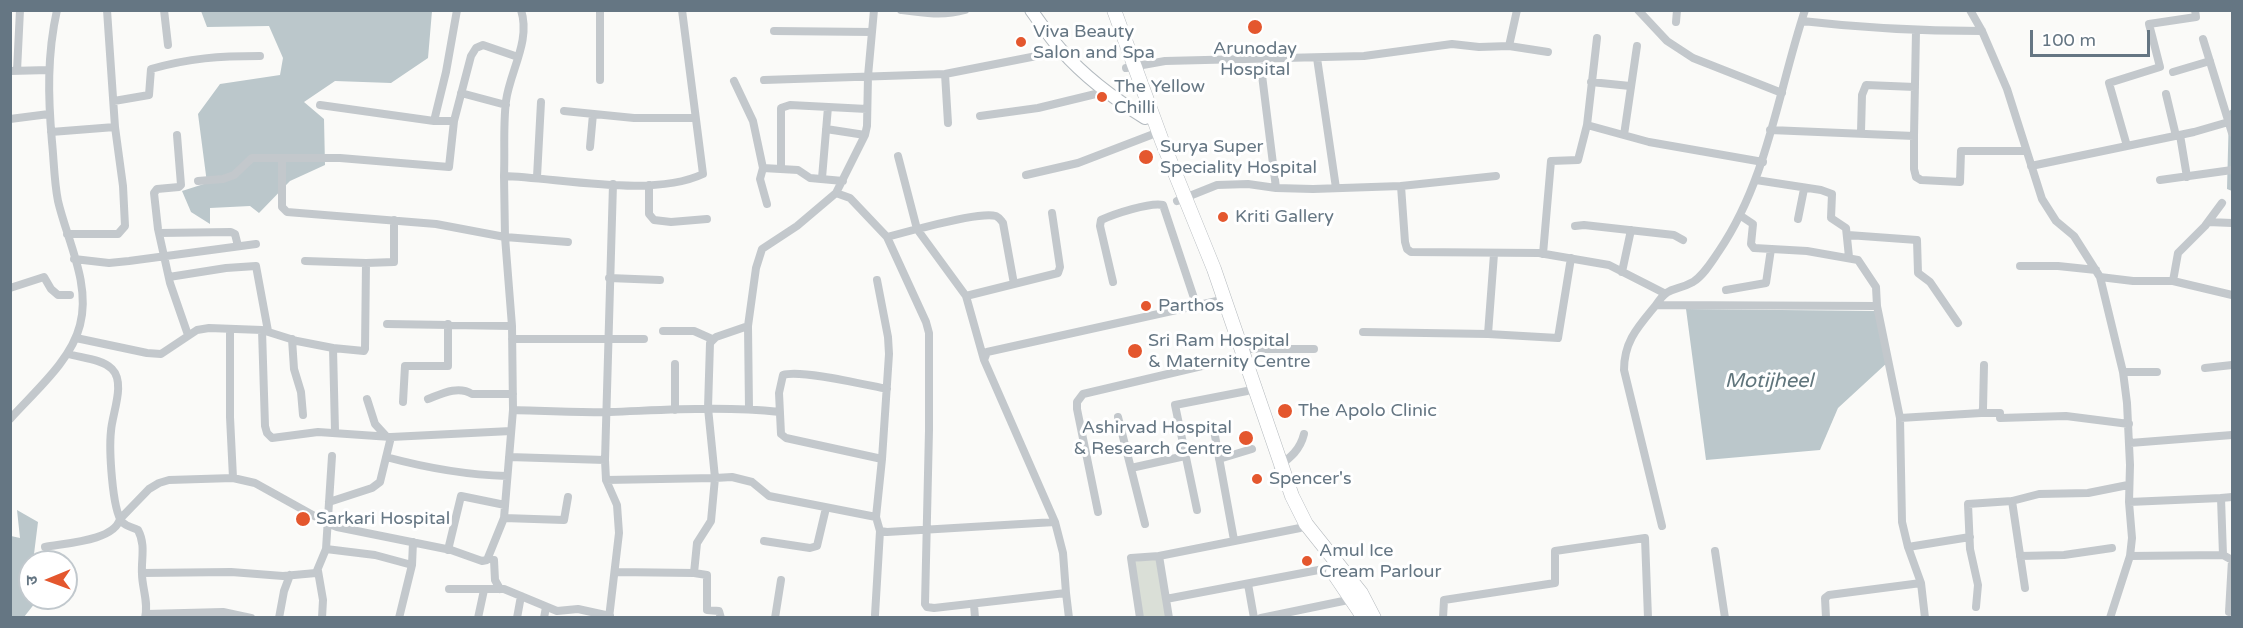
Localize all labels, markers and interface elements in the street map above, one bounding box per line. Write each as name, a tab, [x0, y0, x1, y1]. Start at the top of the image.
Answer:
marker: Arunoday Hospital	[1246, 18, 1264, 36]
scale bar	[2033, 18, 2153, 56]
place label: Viva Beauty Salon and Spa	[1033, 21, 1155, 63]
text: 100 m	[2041, 29, 2096, 51]
marker: Viva Beauty Salon and Spa	[1014, 35, 1028, 49]
place label: Arunoday Hospital	[1213, 38, 1297, 80]
place label: The Yellow Chilli	[1114, 76, 1205, 118]
marker: The Yellow Chilli	[1095, 90, 1109, 104]
place label: Surya Super Speciality Hospital	[1160, 136, 1317, 178]
marker: Surya Super Speciality Hospital	[1137, 148, 1155, 166]
place label: Kriti Gallery	[1235, 206, 1334, 228]
marker: Kriti Gallery	[1216, 210, 1230, 224]
place label: Parthos	[1158, 295, 1224, 317]
marker: Parthos	[1139, 299, 1153, 313]
place label: Sri Ram Hospital & Maternity Centre	[1148, 330, 1310, 372]
marker: Sri Ram Hospital & Maternity Centre	[1126, 342, 1144, 360]
water label: Motijheel	[1725, 370, 1813, 394]
place label: The Apolo Clinic	[1298, 400, 1437, 422]
marker: The Apolo Clinic	[1276, 402, 1294, 420]
place label: Ashirvad Hospital & Research Centre	[1073, 417, 1232, 460]
marker: Ashirvad Hospital & Research Centre	[1237, 429, 1255, 447]
place label: Spencer's	[1269, 468, 1352, 490]
marker: Spencer's	[1250, 472, 1264, 486]
place label: Sarkari Hospital	[316, 508, 450, 530]
marker: Sarkari Hospital	[294, 510, 312, 528]
place label: Amul Ice Cream Parlour	[1319, 540, 1441, 582]
north arrow	[18, 550, 78, 610]
marker: Amul Ice Cream Parlour	[1300, 554, 1314, 568]
text: उ	[22, 575, 42, 585]

